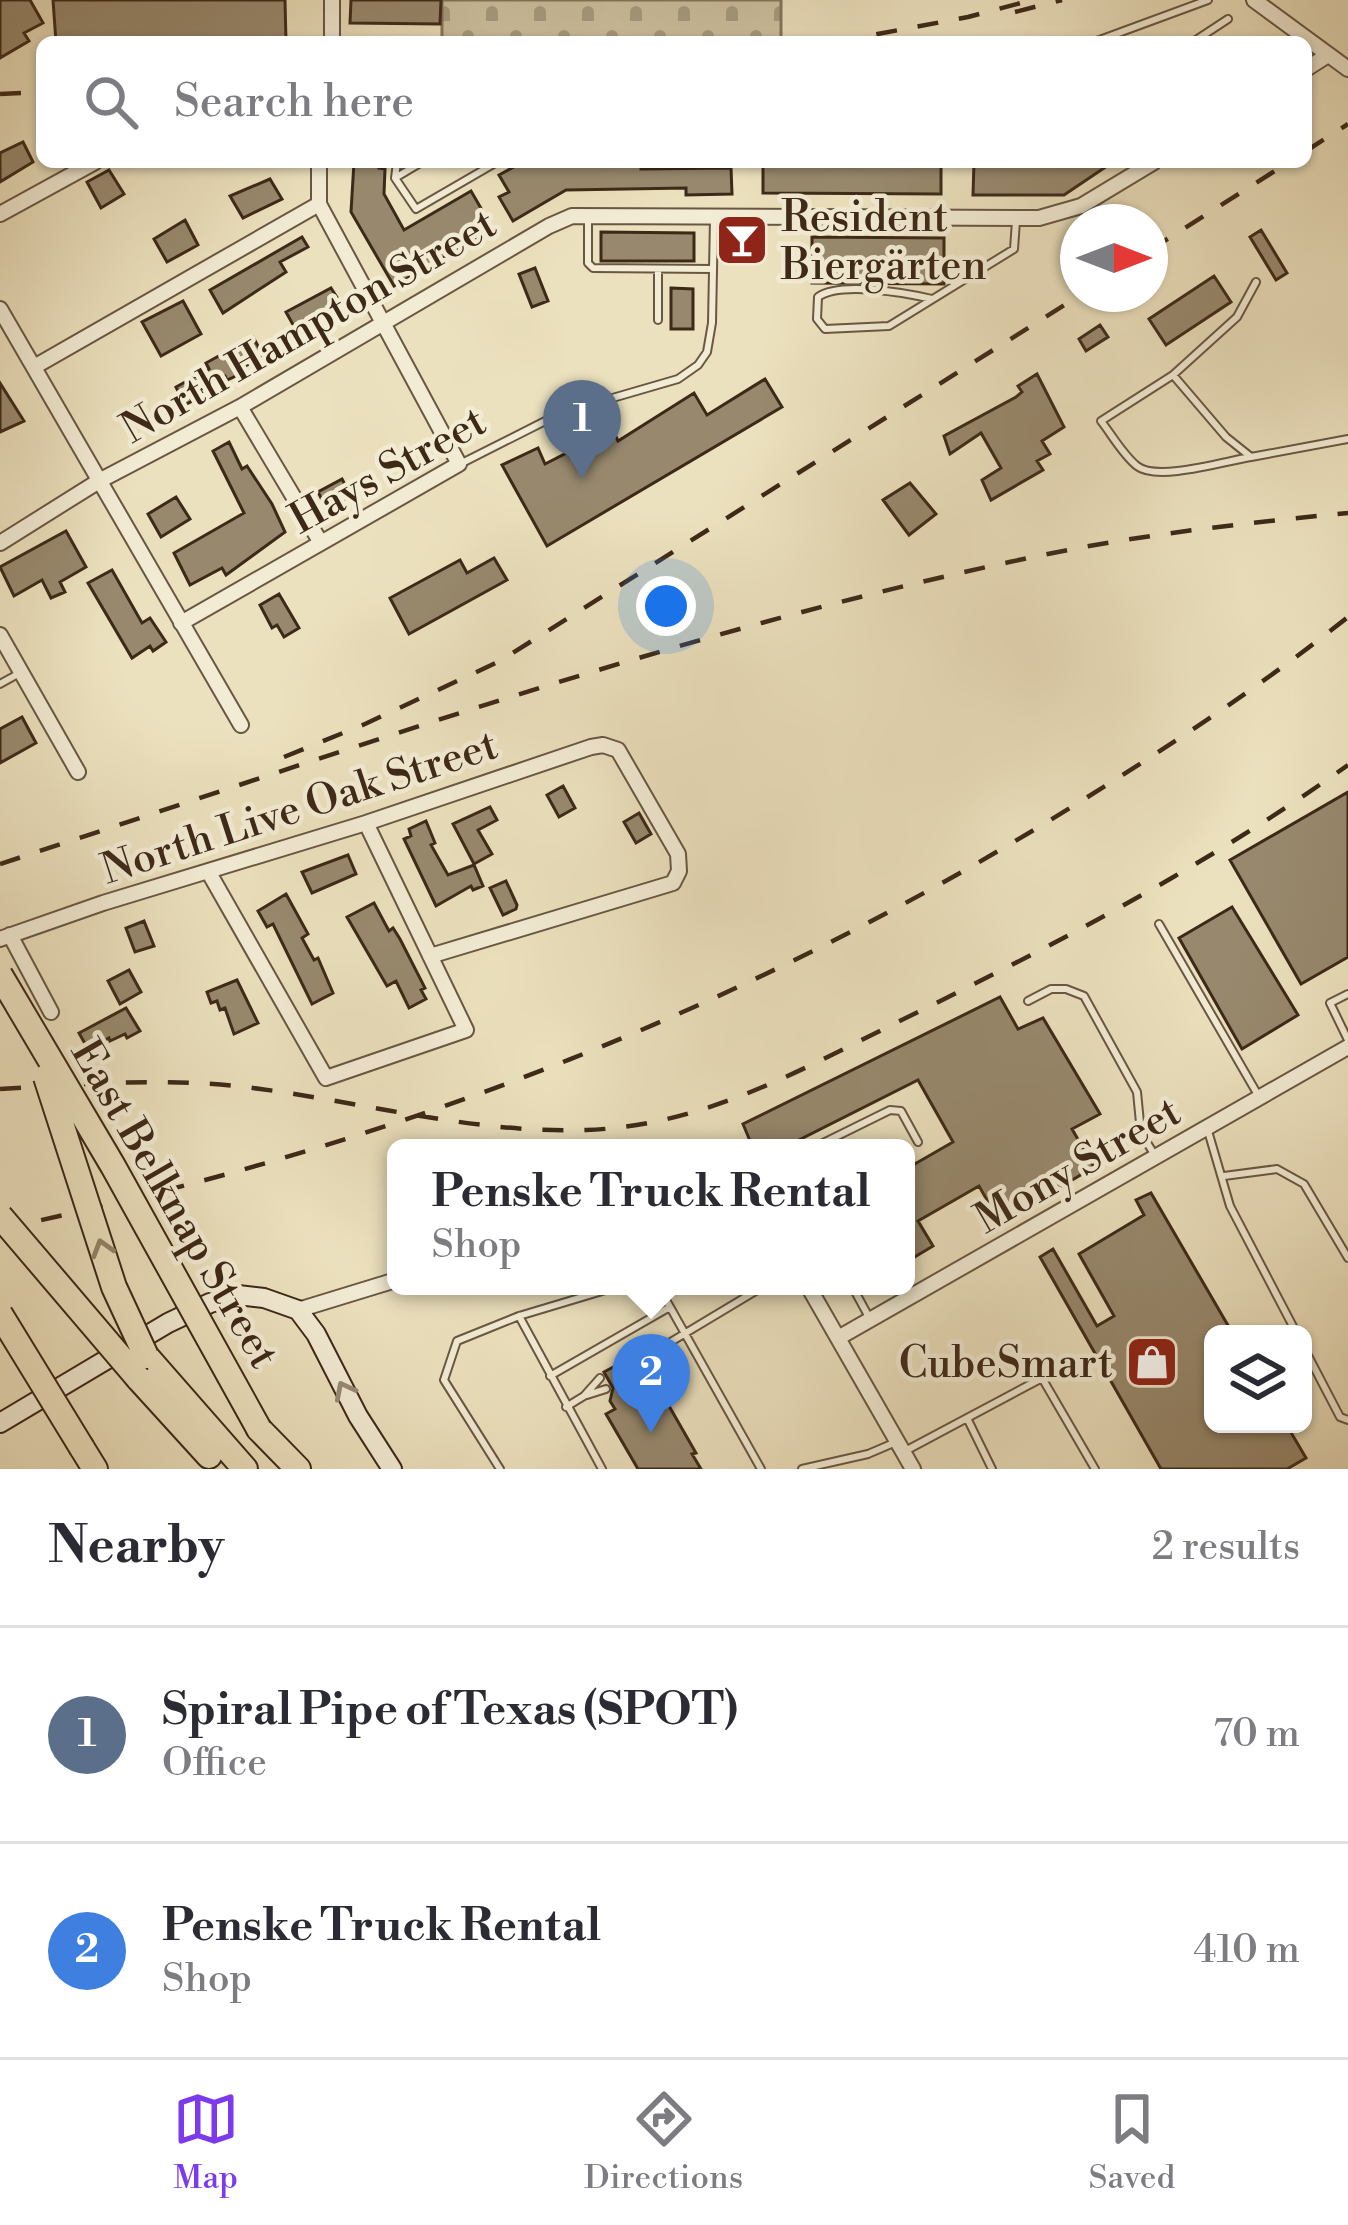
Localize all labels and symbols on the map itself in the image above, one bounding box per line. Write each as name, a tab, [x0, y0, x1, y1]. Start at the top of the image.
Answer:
place label: Resident Biergärten	[780, 192, 987, 294]
street label: North Hampton Street	[112, 198, 506, 456]
north arrow	[1060, 204, 1168, 312]
bar icon: Resident Biergärten	[714, 212, 770, 268]
pin: 1	[543, 380, 621, 479]
street label: Hays Street	[281, 396, 496, 548]
your location	[636, 576, 696, 636]
street label: North Live Oak Street	[95, 719, 505, 897]
street label: East Belknap Street	[58, 1030, 290, 1378]
street label: Mony Street	[966, 1086, 1191, 1247]
one-way arrow	[91, 1238, 116, 1259]
pin: 2	[612, 1334, 690, 1433]
shop icon: CubeSmart	[1124, 1334, 1180, 1390]
place label: CubeSmart	[899, 1338, 1113, 1391]
one-way arrow	[335, 1381, 359, 1402]

